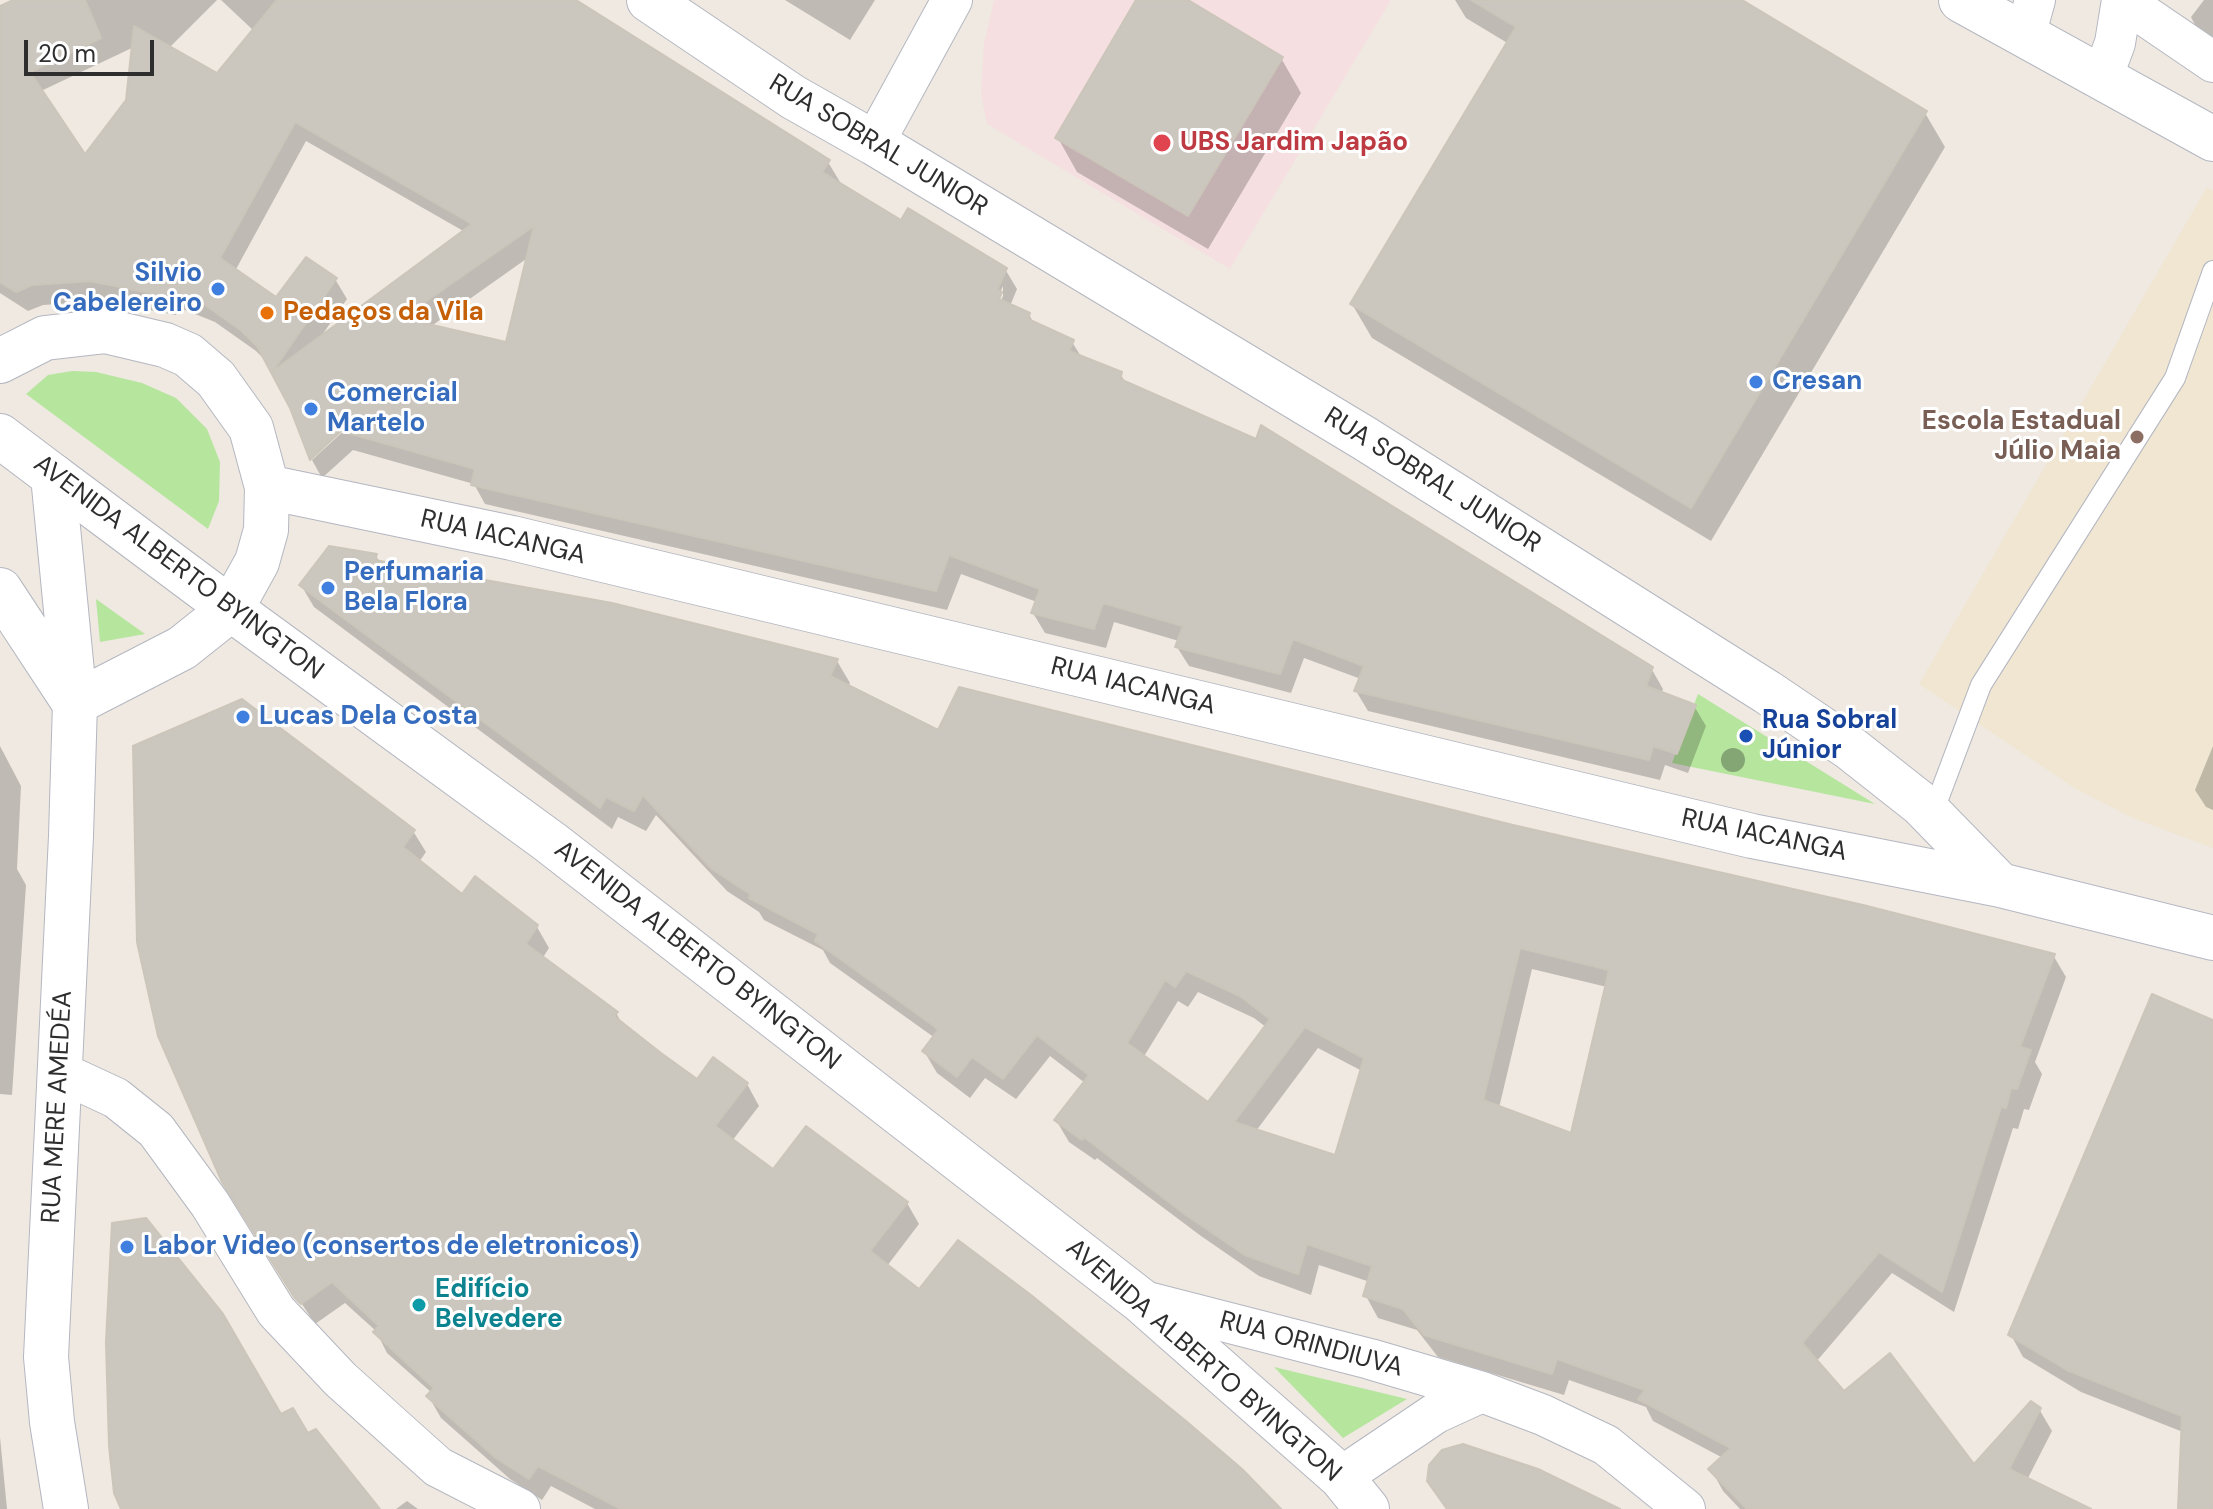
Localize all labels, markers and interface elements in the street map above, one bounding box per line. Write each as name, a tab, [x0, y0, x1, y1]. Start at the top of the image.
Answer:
scale bar	[28, 24, 158, 74]
text: 20 m	[38, 38, 96, 69]
street label: RUA SOBRAL JUNIOR	[763, 68, 993, 224]
place label: UBS Jardim Japão	[1180, 127, 1408, 159]
marker: UBS Jardim Japão	[1151, 132, 1173, 154]
place label: Silvio Cabelereiro	[53, 258, 202, 320]
marker: Silvio Cabelereiro	[209, 280, 227, 298]
place label: Pedaços da Vila	[283, 297, 484, 329]
marker: Pedaços da Vila	[258, 304, 276, 322]
place label: Cresan	[1772, 366, 1862, 398]
marker: Cresan	[1747, 373, 1765, 391]
place label: Comercial Martelo	[327, 378, 458, 440]
marker: Comercial Martelo	[302, 400, 320, 418]
street label: RUA SOBRAL JUNIOR	[1318, 402, 1546, 560]
place label: Escola Estadual Júlio Maia	[1922, 406, 2121, 468]
marker: Escola Estadual Júlio Maia	[2128, 428, 2146, 446]
street label: AVENIDA ALBERTO BYINGTON	[27, 449, 329, 687]
street label: RUA IACANGA	[417, 504, 589, 572]
place label: Perfumaria Bela Flora	[344, 557, 484, 618]
marker: Perfumaria Bela Flora	[319, 579, 337, 597]
street label: RUA IACANGA	[1047, 651, 1219, 723]
place label: Lucas Dela Costa	[259, 701, 478, 733]
place label: Rua Sobral Júnior	[1762, 705, 1897, 766]
marker: Lucas Dela Costa	[234, 708, 252, 726]
marker: Rua Sobral Júnior	[1737, 727, 1755, 745]
street label: RUA IACANGA	[1678, 803, 1850, 869]
street label: AVENIDA ALBERTO BYINGTON	[548, 835, 846, 1077]
street label: RUA MERE AMEDÉA	[36, 990, 80, 1224]
place label: Labor Video (consertos de eletronicos)	[143, 1231, 640, 1263]
street label: AVENIDA ALBERTO BYINGTON	[1059, 1233, 1347, 1489]
marker: Labor Video (consertos de eletronicos)	[118, 1238, 136, 1256]
place label: Edifício Belvedere	[435, 1274, 563, 1336]
marker: Edifício Belvedere	[410, 1296, 428, 1314]
street label: RUA ORINDIUVA	[1216, 1306, 1406, 1384]

